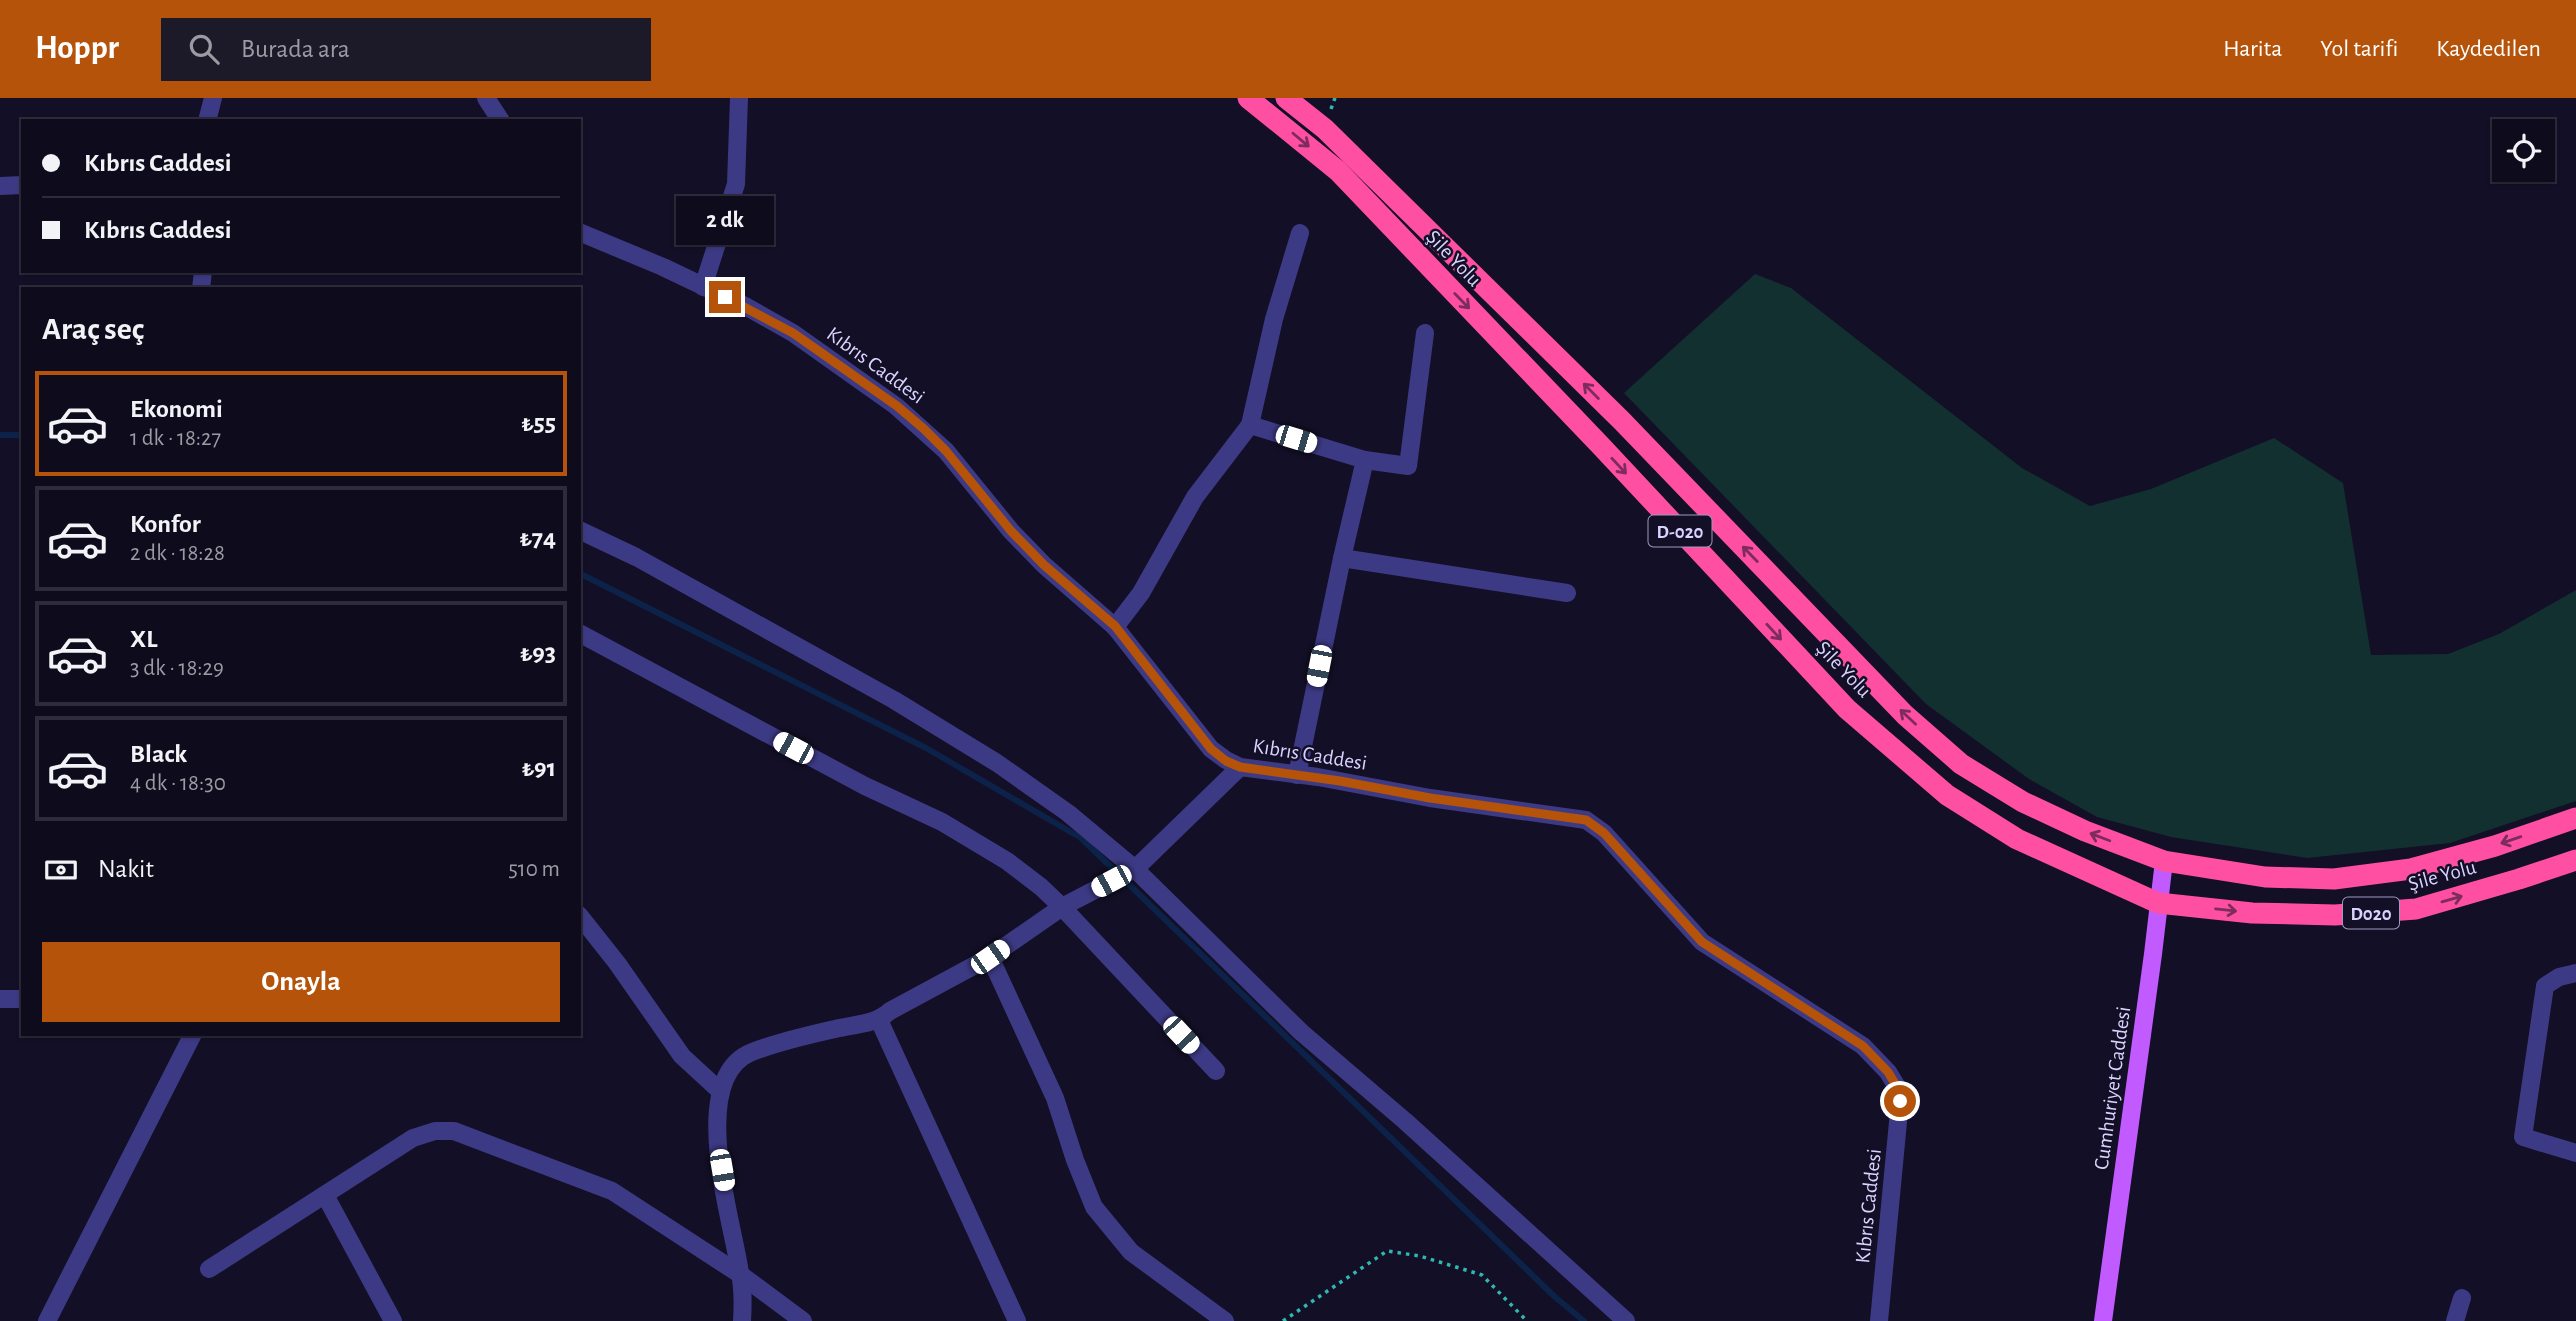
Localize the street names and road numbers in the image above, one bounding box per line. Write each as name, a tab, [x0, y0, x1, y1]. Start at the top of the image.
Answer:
street label: Şile Yolu	[1422, 226, 1485, 291]
street label: Kıbrıs Caddesi	[823, 323, 928, 408]
road number: D-020	[1648, 516, 1712, 546]
street label: Şile Yolu	[1812, 637, 1875, 702]
street label: Kıbrıs Caddesi	[1251, 735, 1368, 774]
street label: Şile Yolu	[2406, 856, 2479, 895]
road number: D020	[2343, 898, 2399, 928]
street label: Cumhuriyet Caddesi	[2091, 1005, 2134, 1171]
street label: Kıbrıs Caddesi	[1852, 1148, 1885, 1264]

